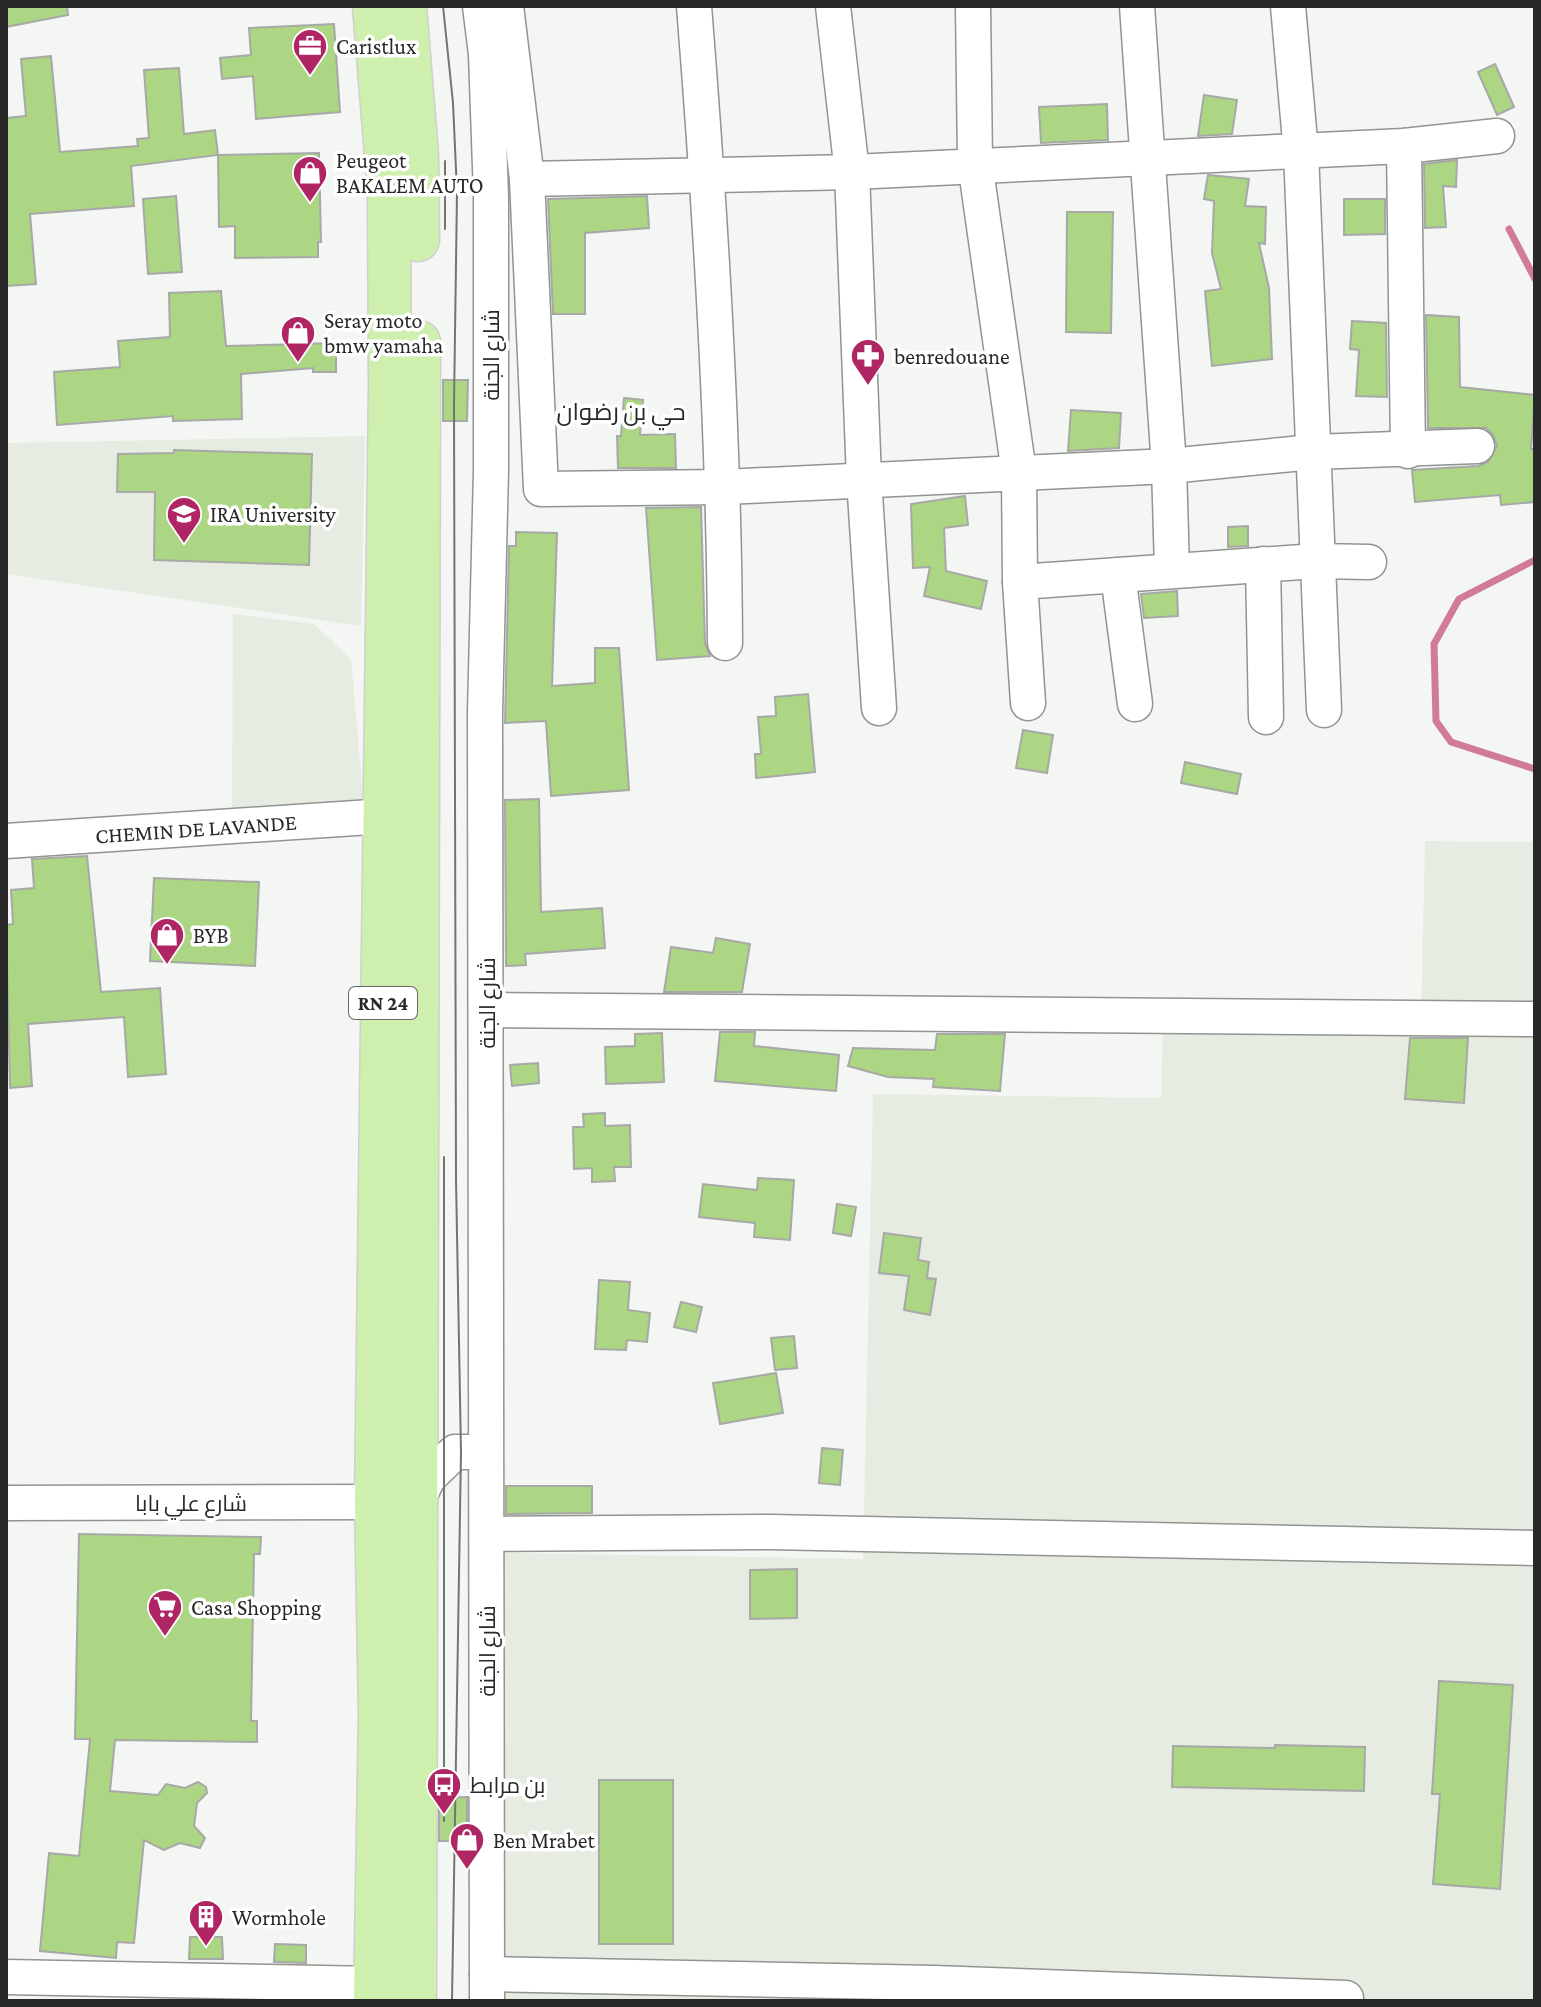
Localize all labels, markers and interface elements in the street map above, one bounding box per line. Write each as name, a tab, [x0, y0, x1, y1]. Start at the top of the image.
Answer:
office icon: Caristlux	[291, 27, 329, 77]
place label: Caristlux	[336, 34, 416, 59]
place label: Peugeot BAKALEM AUTO	[336, 148, 484, 198]
shop icon: Peugeot BAKALEM AUTO	[291, 154, 329, 204]
place label: Seray moto bmw yamaha	[324, 308, 443, 358]
street label: شارع الجنة	[479, 309, 506, 401]
shop icon: Seray moto bmw yamaha	[279, 314, 317, 364]
pharmacy icon: benredouane	[849, 337, 887, 387]
place label: benredouane	[894, 344, 1010, 369]
district label: حي بن رضوان	[556, 398, 686, 431]
school or university icon: IRA University	[165, 495, 203, 545]
place label: IRA University	[210, 502, 337, 527]
street label: CHEMIN DE LAVANDE	[94, 809, 298, 849]
shop icon: BYB	[148, 916, 186, 966]
place label: BYB	[193, 923, 228, 948]
street label: شارع الجنة	[475, 957, 502, 1049]
road number: RN 24	[349, 987, 417, 1019]
street label: شارع علي بابا	[135, 1491, 247, 1520]
supermarket icon: Casa Shopping	[146, 1588, 184, 1638]
place label: Casa Shopping	[191, 1595, 322, 1620]
street label: شارع الجنة	[475, 1605, 502, 1697]
bus stop icon: بن مرابط	[425, 1766, 463, 1816]
place label: بن مرابط	[470, 1773, 545, 1799]
shop icon: Ben Mrabet	[448, 1821, 486, 1871]
place label: Ben Mrabet	[493, 1828, 595, 1853]
building icon: Wormhole	[187, 1898, 225, 1948]
place label: Wormhole	[232, 1905, 326, 1930]

